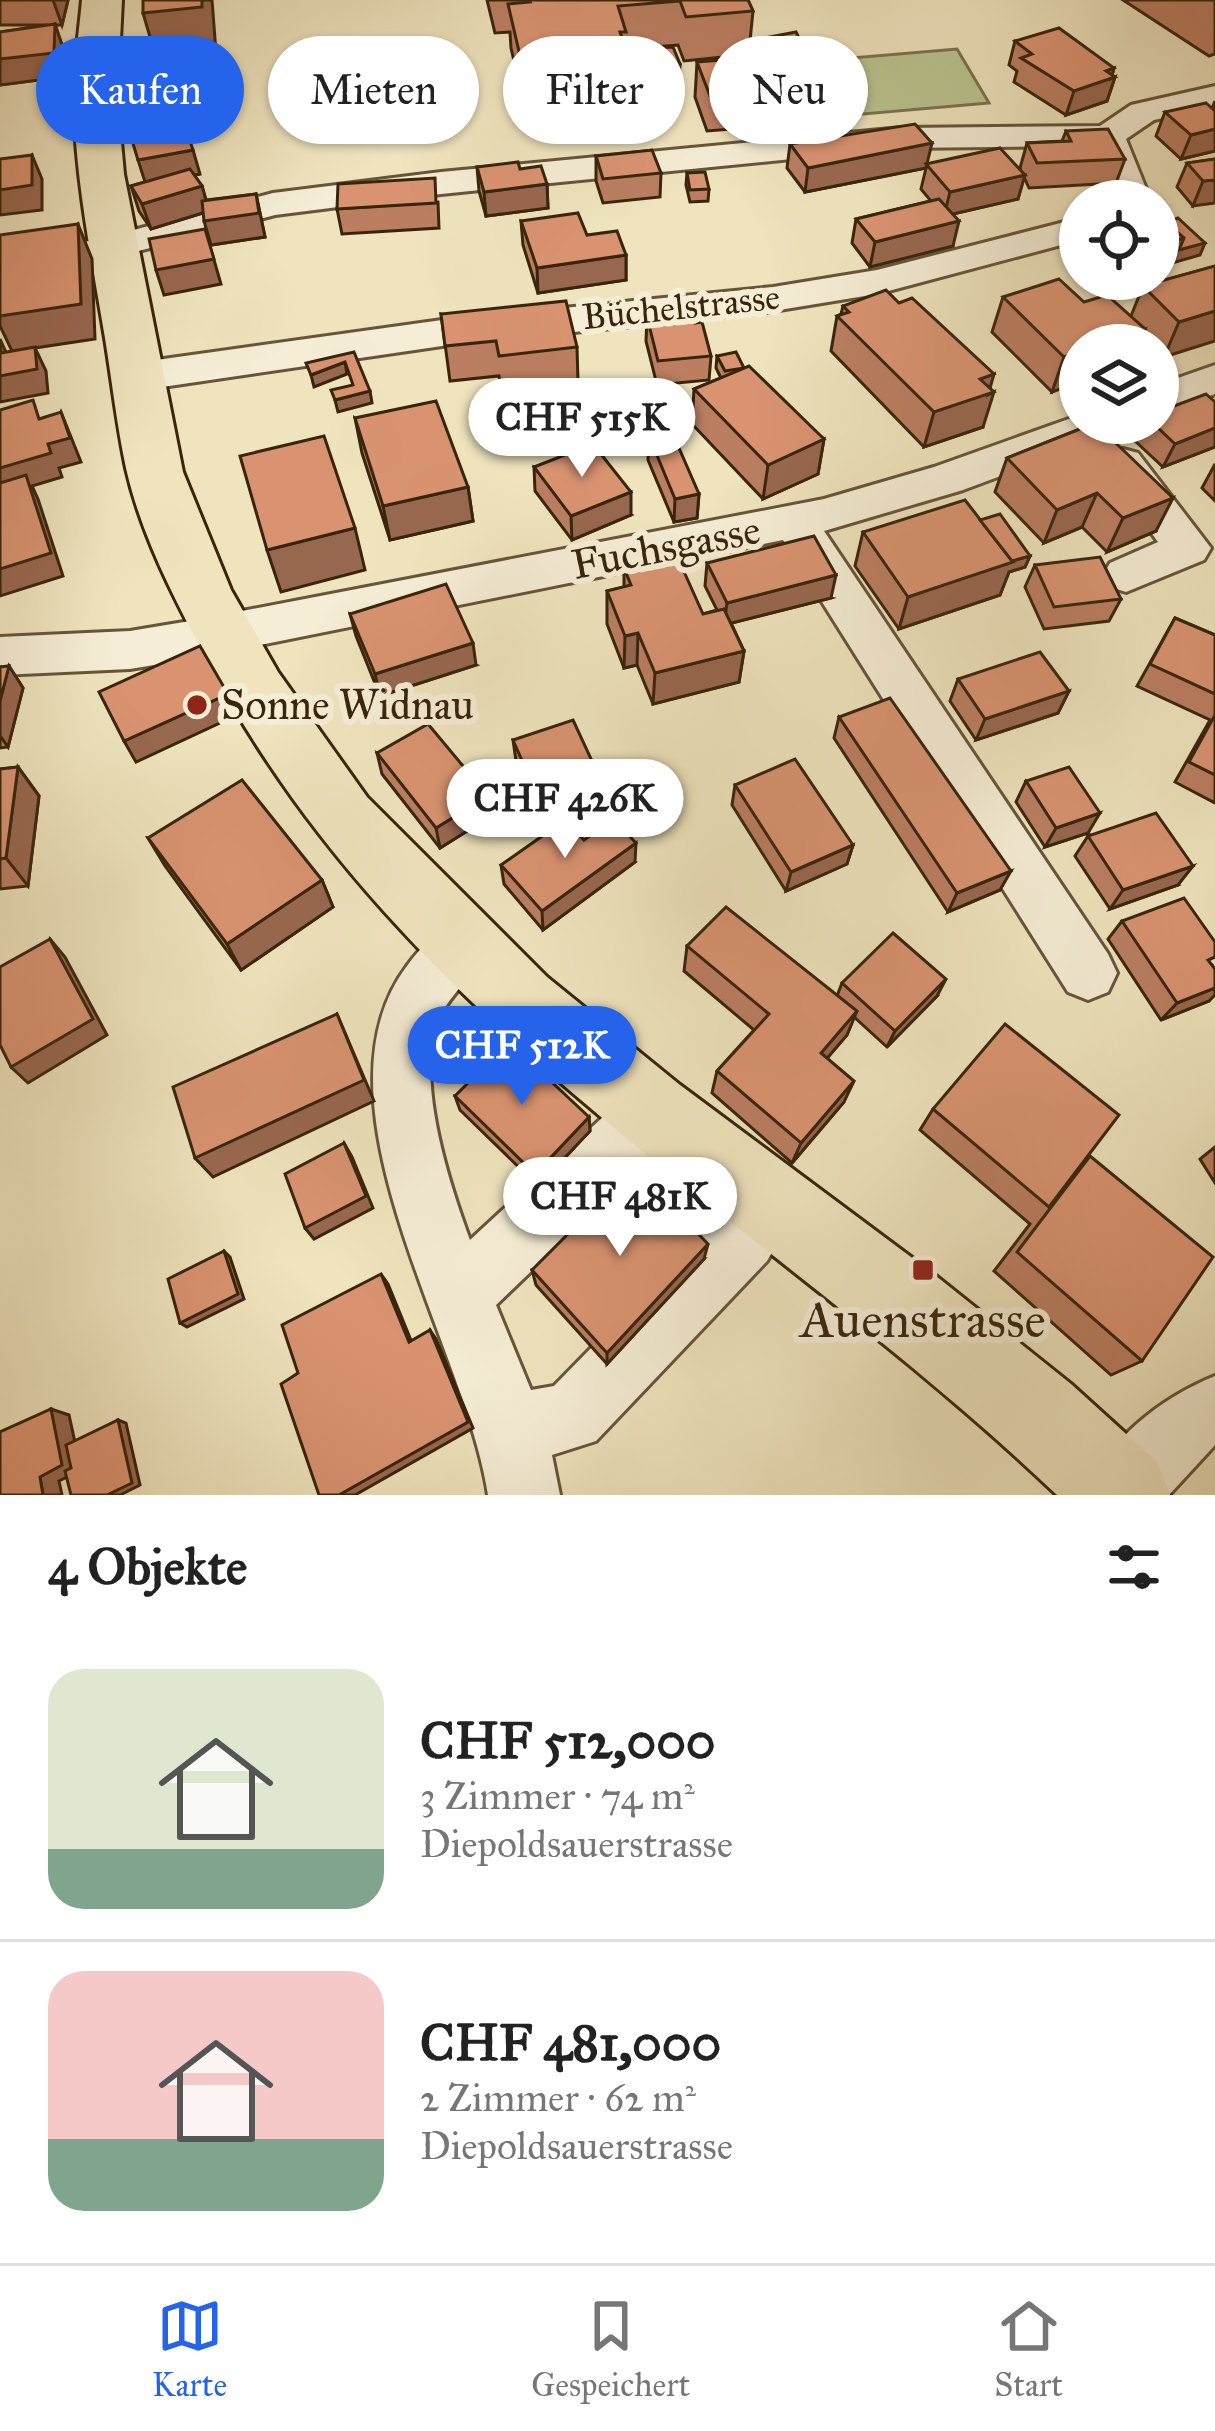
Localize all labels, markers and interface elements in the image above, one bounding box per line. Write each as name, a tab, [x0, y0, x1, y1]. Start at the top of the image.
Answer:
chip: Kaufen	[36, 36, 244, 144]
chip: Mieten	[268, 36, 479, 144]
chip: Filter	[503, 36, 685, 144]
chip: Neu	[709, 36, 868, 144]
map controls	[1059, 180, 1179, 444]
button: locate	[1059, 180, 1179, 300]
street label: Büchelstrasse	[580, 275, 782, 339]
button: layers	[1059, 324, 1179, 444]
pin: CHF 515K	[458, 378, 706, 480]
text: CHF 515K	[495, 393, 669, 441]
street label: Fuchsgasse	[567, 503, 765, 591]
place label: Sonne Widnau	[221, 679, 474, 731]
marker: Sonne Widnau	[184, 692, 210, 718]
pin: CHF 426K	[441, 759, 689, 861]
text: CHF 426K	[474, 774, 656, 822]
pin: CHF 512K	[398, 1006, 646, 1108]
text: CHF 512K	[435, 1021, 609, 1069]
pin: CHF 481K	[496, 1157, 744, 1259]
text: CHF 481K	[530, 1172, 710, 1220]
marker: Auenstrasse	[910, 1257, 936, 1283]
place label: Auenstrasse	[798, 1289, 1046, 1351]
icon: filters	[1101, 1534, 1167, 1600]
text: 4 Objekte	[48, 1536, 247, 1598]
text: CHF 512,000	[420, 1710, 716, 1772]
icon: home	[144, 1717, 288, 1861]
text: 3 Zimmer · 74 m²	[420, 1772, 695, 1820]
text: Diepoldsauerstrasse	[420, 1820, 733, 1868]
text: CHF 481,000	[420, 2012, 721, 2074]
icon: home	[144, 2019, 288, 2163]
text: 2 Zimmer · 62 m²	[420, 2074, 696, 2122]
text: Diepoldsauerstrasse	[420, 2122, 733, 2170]
tab: Karte	[152, 2293, 227, 2405]
tab: Gespeichert	[531, 2293, 690, 2405]
tab: Start	[994, 2293, 1063, 2405]

